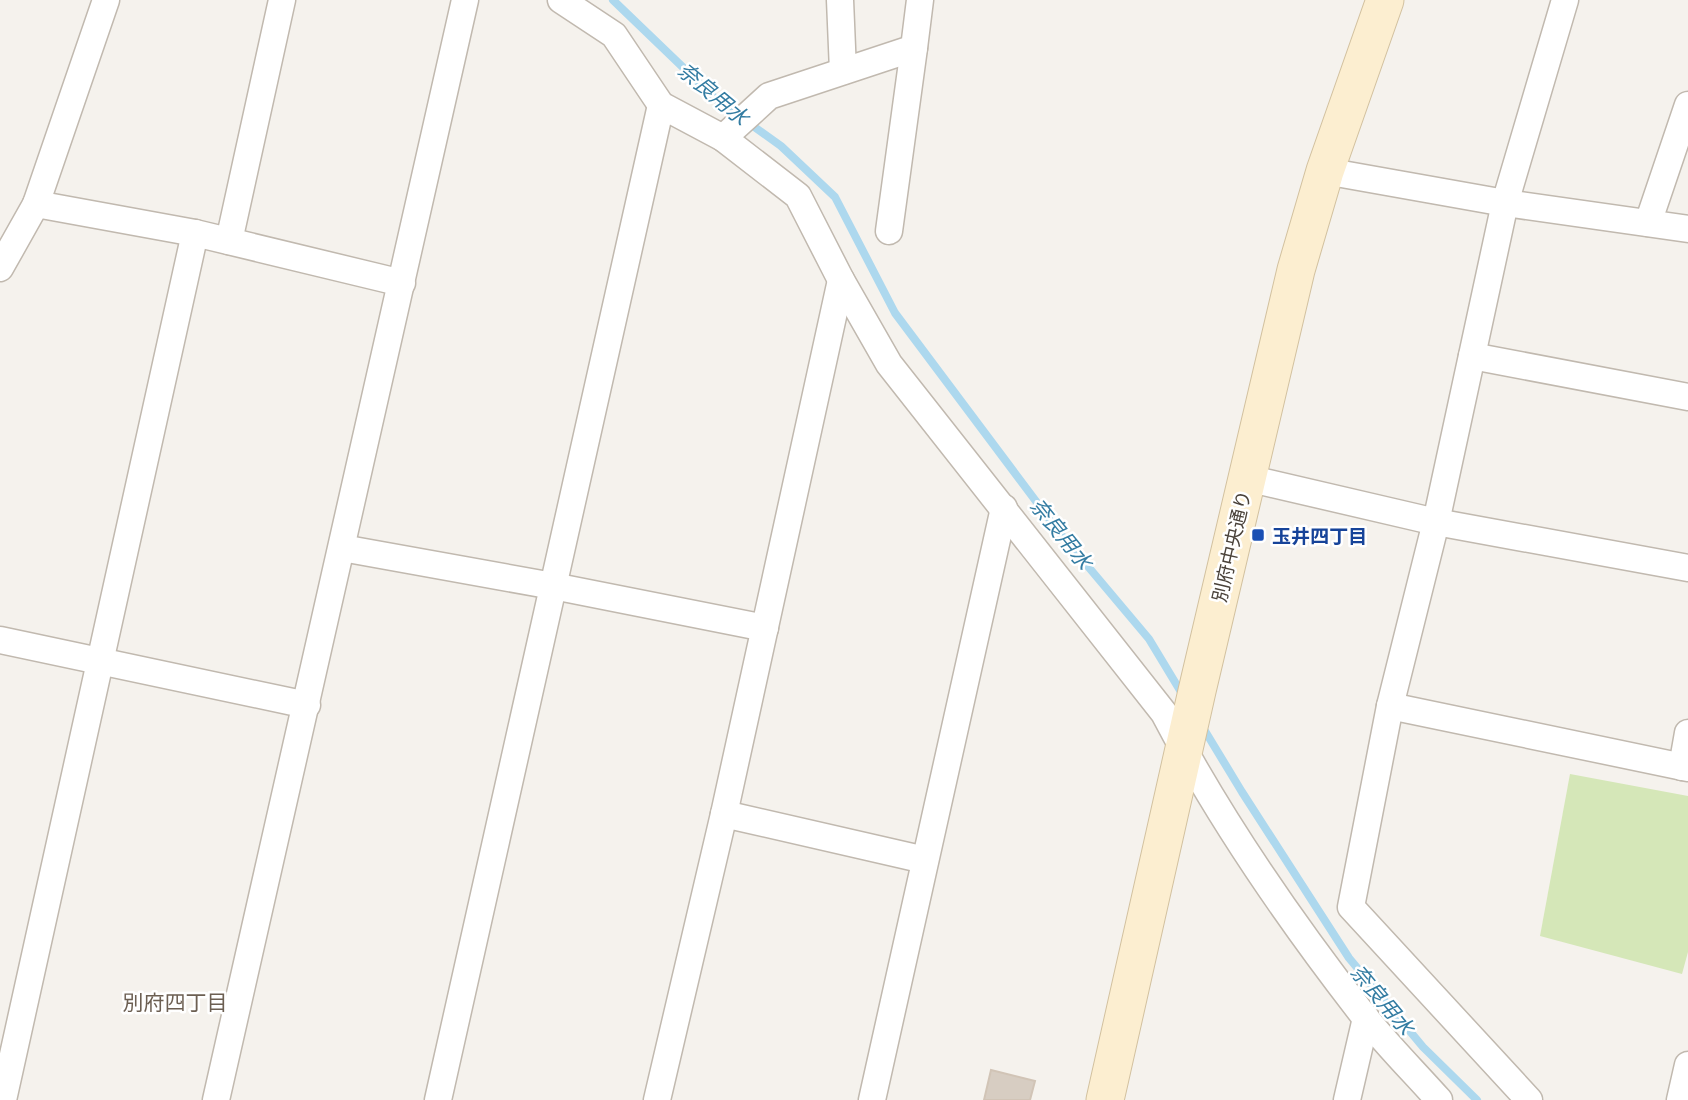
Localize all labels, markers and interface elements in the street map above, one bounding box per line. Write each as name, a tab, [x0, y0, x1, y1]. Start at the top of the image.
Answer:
water label: 奈良用水	[674, 56, 756, 131]
street label: 別府中央通り	[1207, 488, 1255, 604]
water label: 奈良用水	[1026, 492, 1099, 575]
place label: 玉井四丁目	[1272, 524, 1367, 547]
marker: 玉井四丁目	[1250, 527, 1266, 543]
water label: 奈良用水	[1346, 959, 1421, 1041]
district label: 別府四丁目	[123, 989, 228, 1014]

